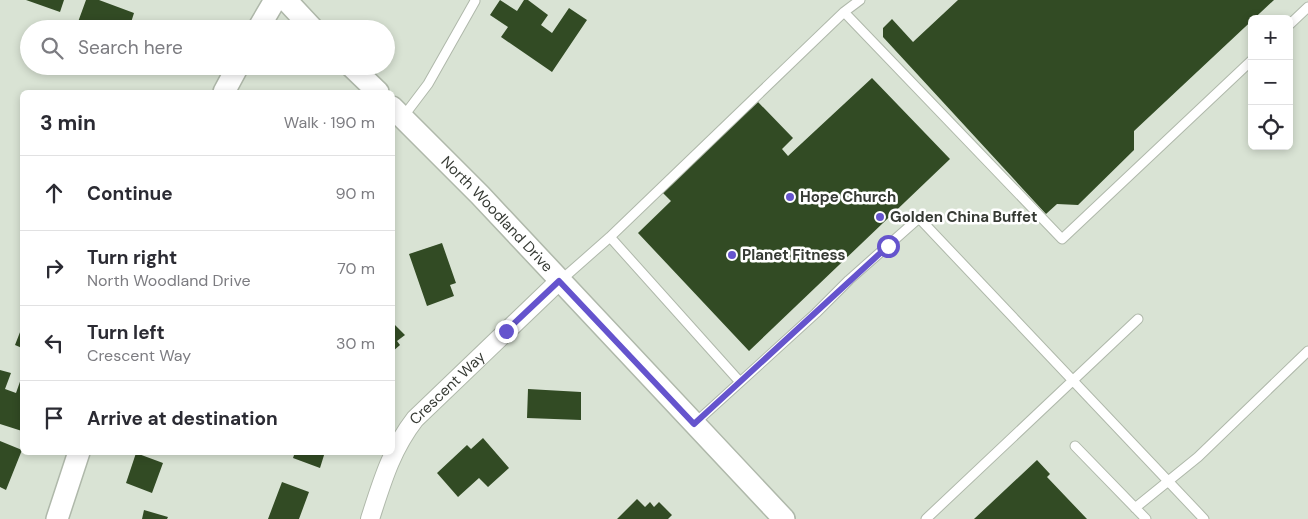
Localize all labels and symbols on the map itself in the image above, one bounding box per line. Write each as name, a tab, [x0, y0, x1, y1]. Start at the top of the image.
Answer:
street label: North Woodland Drive	[437, 152, 557, 276]
place label: Hope Church	[800, 187, 896, 207]
marker: Hope Church	[784, 191, 796, 203]
place label: Golden China Buffet	[890, 207, 1038, 227]
marker: Golden China Buffet	[874, 211, 886, 223]
route start	[877, 235, 900, 258]
place label: Planet Fitness	[742, 245, 845, 265]
marker: Planet Fitness	[726, 249, 738, 261]
route end	[495, 320, 518, 343]
street label: Crescent Way	[405, 347, 490, 429]

